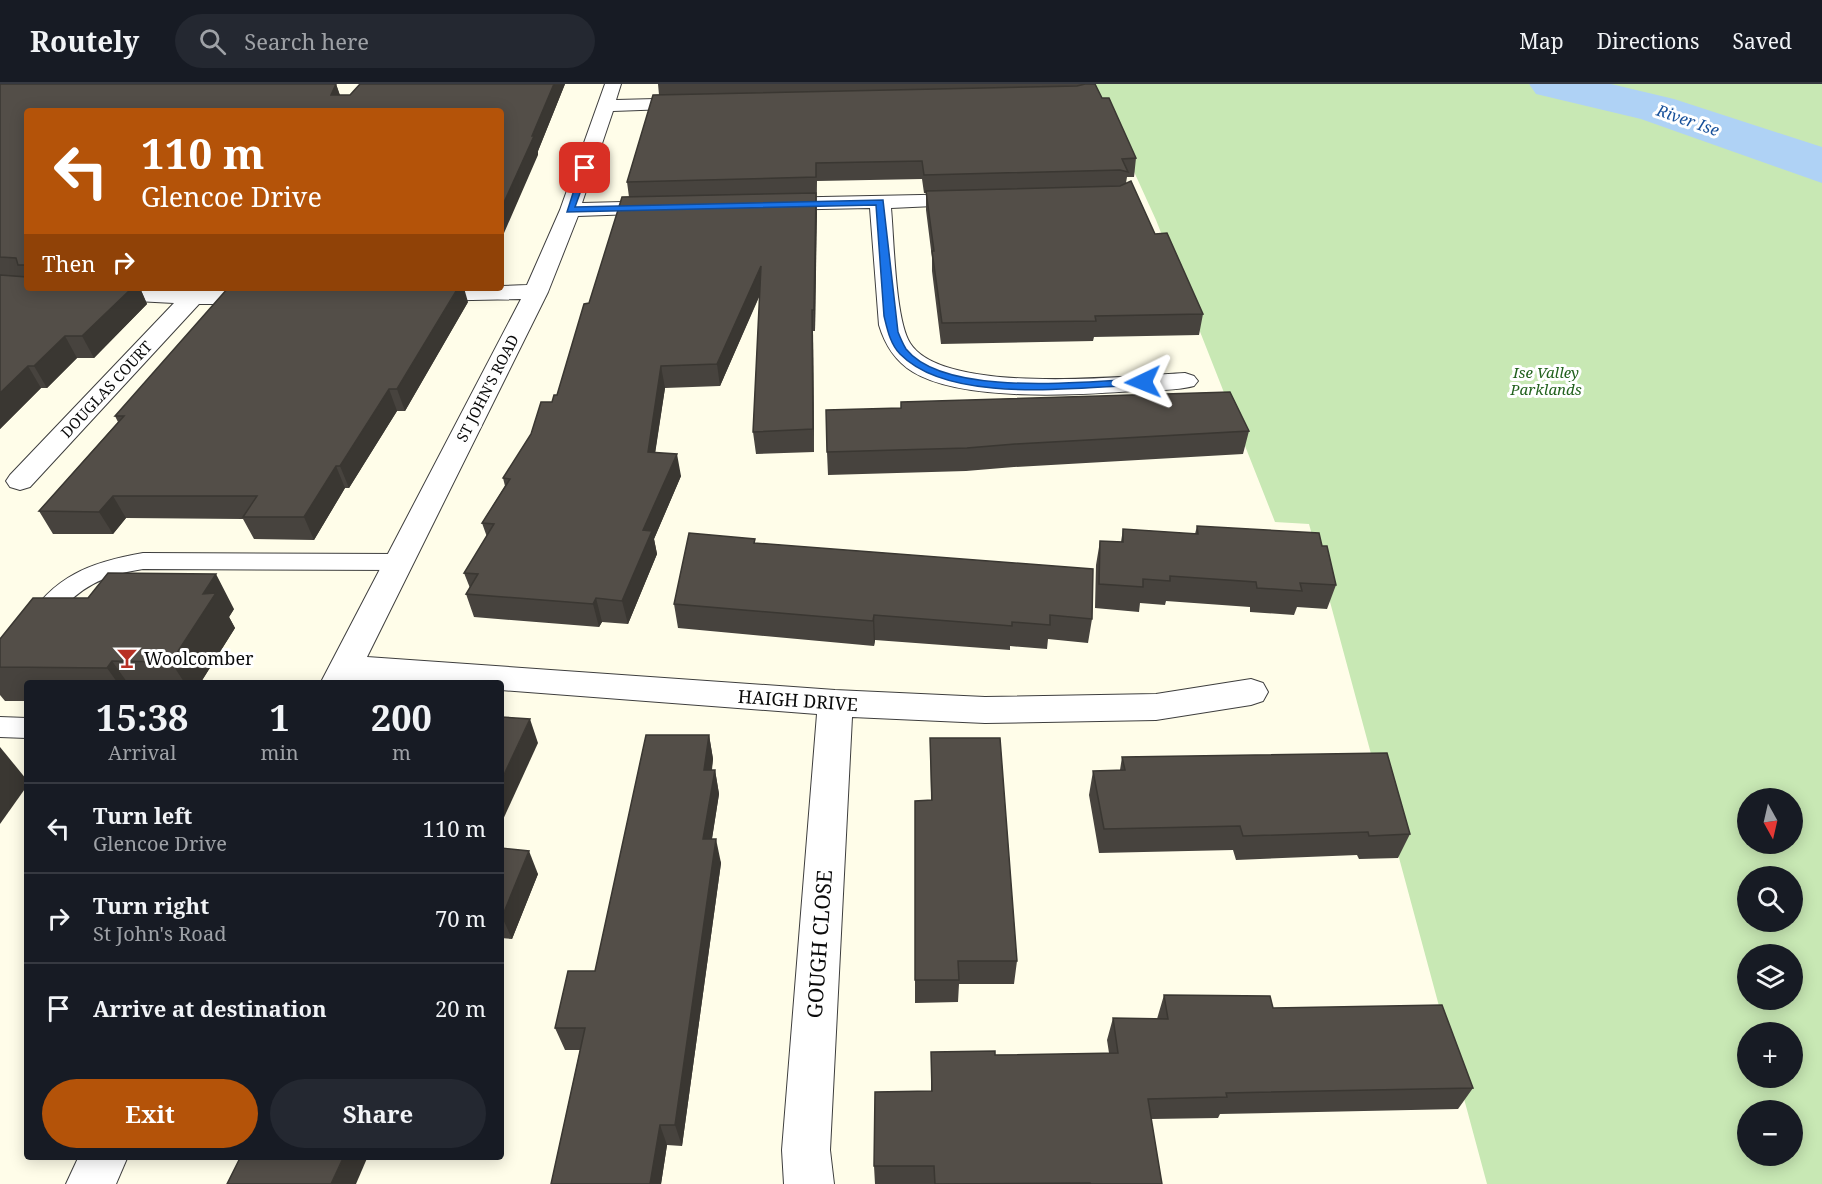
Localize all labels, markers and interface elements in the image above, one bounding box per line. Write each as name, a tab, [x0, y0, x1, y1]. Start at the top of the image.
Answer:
search box	[175, 14, 595, 68]
text: Routely	[30, 22, 139, 60]
icon: search	[196, 25, 229, 58]
text: Search here	[244, 26, 369, 56]
text: Map	[1519, 27, 1564, 55]
text: Directions	[1597, 27, 1699, 55]
text: Saved	[1732, 27, 1792, 55]
water label: River Ise	[1653, 99, 1722, 141]
text: 110 m	[141, 124, 265, 181]
icon: left	[42, 132, 120, 210]
pin	[559, 142, 610, 193]
icon: arrive	[568, 151, 601, 184]
text: Glencoe Drive	[141, 178, 322, 215]
icon: right	[107, 246, 140, 279]
text: Then	[42, 248, 95, 278]
street label: ST JOHN'S ROAD	[451, 331, 523, 445]
street label: DOUGLAS COURT	[56, 336, 156, 442]
position arrow	[1111, 350, 1175, 414]
park label: Ise Valley Parklands	[1509, 362, 1582, 399]
bar icon: Woolcomber	[115, 646, 139, 670]
place label: Woolcomber	[144, 646, 254, 670]
street label: HAIGH DRIVE	[737, 684, 859, 716]
text: 15:38	[96, 693, 188, 742]
text: 1	[269, 693, 290, 742]
text: 200	[371, 693, 432, 742]
text: Arrival	[108, 739, 176, 766]
text: min	[261, 739, 299, 766]
text: m	[392, 739, 411, 766]
north arrow	[1737, 788, 1803, 854]
map controls	[1737, 788, 1803, 1166]
text: Turn left	[93, 800, 192, 830]
icon: left	[42, 812, 75, 845]
text: 110 m	[423, 813, 486, 843]
text: Glencoe Drive	[93, 830, 227, 857]
button: search	[1737, 866, 1803, 932]
street label: GOUGH CLOSE	[800, 869, 838, 1019]
text: Turn right	[93, 890, 209, 920]
icon: right	[42, 902, 75, 935]
text: 70 m	[435, 903, 486, 933]
text: St John's Road	[93, 920, 226, 947]
button: layers	[1737, 944, 1803, 1010]
icon: arrive	[42, 992, 75, 1025]
text: Arrive at destination	[93, 993, 327, 1023]
text: 20 m	[435, 993, 486, 1023]
button: +	[1737, 1022, 1803, 1088]
button: Exit	[42, 1079, 258, 1148]
button: Share	[270, 1079, 486, 1148]
button: −	[1737, 1100, 1803, 1166]

